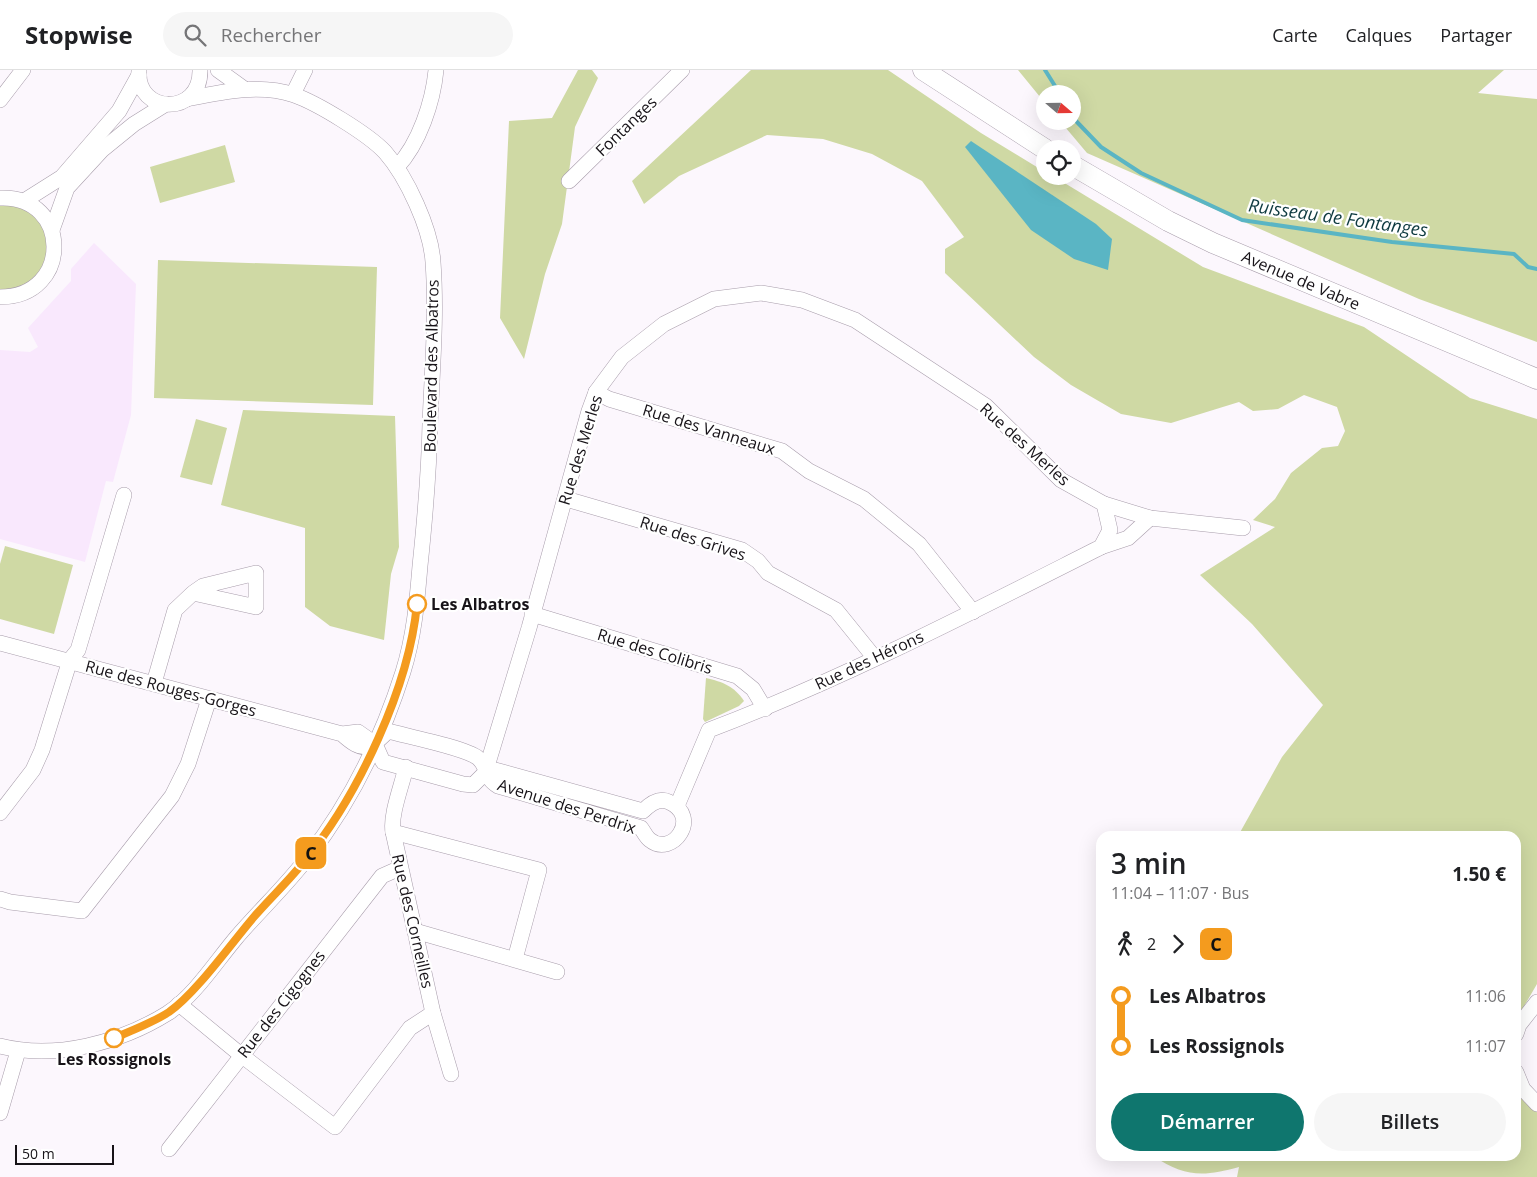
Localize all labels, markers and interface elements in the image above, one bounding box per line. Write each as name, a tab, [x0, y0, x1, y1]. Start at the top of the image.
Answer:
search box	[163, 12, 513, 57]
text: Stopwise	[25, 18, 133, 51]
icon: search	[181, 21, 209, 49]
text: Rechercher	[221, 22, 321, 48]
text: Carte	[1272, 23, 1318, 47]
text: Calques	[1346, 23, 1412, 47]
text: Partager	[1440, 23, 1512, 47]
north arrow	[1036, 85, 1081, 130]
map controls	[1036, 85, 1081, 185]
street label: Fontanges	[591, 91, 661, 161]
button: locate	[1036, 140, 1081, 185]
water label: Ruisseau de Fontanges	[1247, 193, 1429, 241]
street label: Avenue de Vabre	[1238, 245, 1364, 315]
street label: Boulevard des Albatros	[418, 279, 444, 453]
street label: Rue des Merles	[553, 392, 607, 508]
street label: Rue des Vanneaux	[640, 398, 779, 460]
street label: Rue des Merles	[975, 398, 1075, 490]
street label: Rue des Grives	[637, 511, 749, 565]
place label: Les Albatros	[431, 593, 529, 615]
marker: Les Albatros	[407, 594, 427, 614]
street label: Rue des Colibris	[595, 623, 715, 679]
street label: Rue des Hérons	[811, 625, 927, 695]
street label: Rue des Rouges-Gorges	[83, 655, 259, 721]
street label: Avenue des Perdrix	[495, 773, 640, 839]
line badge: C	[295, 837, 327, 869]
text: C	[305, 841, 317, 865]
text: 3 min	[1111, 844, 1187, 882]
street label: Rue des Corneilles	[387, 852, 439, 990]
text: 1.50 €	[1452, 861, 1506, 887]
text: 11:04 – 11:07 · Bus	[1111, 882, 1249, 904]
icon: walk	[1111, 930, 1139, 958]
icon: forward	[1164, 930, 1192, 958]
text: C	[1210, 932, 1222, 956]
text: 2	[1147, 933, 1156, 955]
street label: Rue des Cigognes	[232, 946, 330, 1062]
text: Les Albatros	[1149, 983, 1266, 1009]
text: 11:06	[1465, 985, 1506, 1007]
marker: Les Rossignols	[104, 1028, 124, 1048]
text: Les Rossignols	[1149, 1033, 1285, 1059]
text: 11:07	[1465, 1035, 1506, 1057]
place label: Les Rossignols	[57, 1048, 171, 1070]
button: Démarrer	[1111, 1093, 1304, 1151]
button: Billets	[1314, 1093, 1506, 1151]
scale bar	[15, 1142, 114, 1165]
text: 50 m	[22, 1144, 55, 1163]

